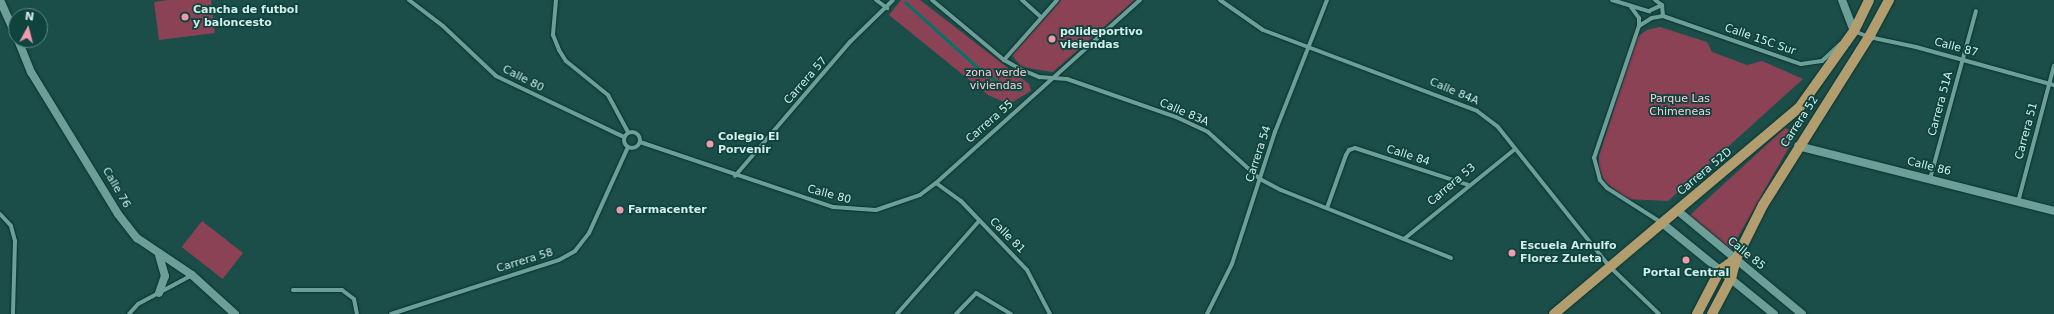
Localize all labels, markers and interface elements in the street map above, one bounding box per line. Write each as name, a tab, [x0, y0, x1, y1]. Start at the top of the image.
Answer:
place label: Cancha de futbol y baloncesto	[193, 4, 298, 30]
north arrow	[8, 8, 48, 48]
text: N	[24, 10, 35, 24]
marker: Cancha de futbol y baloncesto	[180, 12, 190, 22]
street label: Calle 15C Sur	[1723, 22, 1797, 58]
place label: polideportivo vieiendas	[1060, 26, 1143, 52]
marker: polideportivo vieiendas	[1047, 34, 1057, 44]
street label: Calle 87	[1933, 36, 1979, 60]
street label: Carrera 57	[782, 55, 830, 107]
street label: Calle 80	[500, 63, 546, 95]
park label: zona verde viviendas	[965, 67, 1027, 93]
street label: Carrera 51A	[1926, 70, 1956, 138]
street label: Calle 84A	[1427, 76, 1481, 108]
park label: Parque Las Chimeneas	[1649, 93, 1711, 119]
street label: Carrera 52	[1779, 94, 1821, 150]
street label: Calle 83A	[1157, 97, 1211, 129]
street label: Carrera 55	[964, 98, 1016, 146]
street label: Carrera 51	[2013, 101, 2041, 161]
street label: Carrera 54	[1244, 124, 1274, 184]
place label: Colegio El Porvenir	[718, 131, 779, 157]
marker: Colegio El Porvenir	[705, 139, 715, 149]
street label: Calle 84	[1385, 143, 1431, 169]
street label: Carrera 52D	[1675, 145, 1735, 199]
street label: Calle 86	[1906, 155, 1952, 179]
street label: Carrera 53	[1425, 161, 1479, 209]
street label: Calle 76	[99, 165, 133, 211]
street label: Calle 80	[806, 183, 852, 207]
place label: Farmacenter	[628, 203, 707, 217]
marker: Farmacenter	[615, 205, 625, 215]
street label: Calle 81	[986, 215, 1028, 257]
street label: Calle 85	[1724, 235, 1768, 273]
place label: Escuela Arnulfo Florez Zuleta	[1520, 240, 1617, 266]
street label: Carrera 58	[495, 246, 555, 276]
marker: Escuela Arnulfo Florez Zuleta	[1507, 248, 1517, 258]
marker: Portal Central	[1681, 255, 1691, 265]
place label: Portal Central	[1643, 266, 1729, 280]

